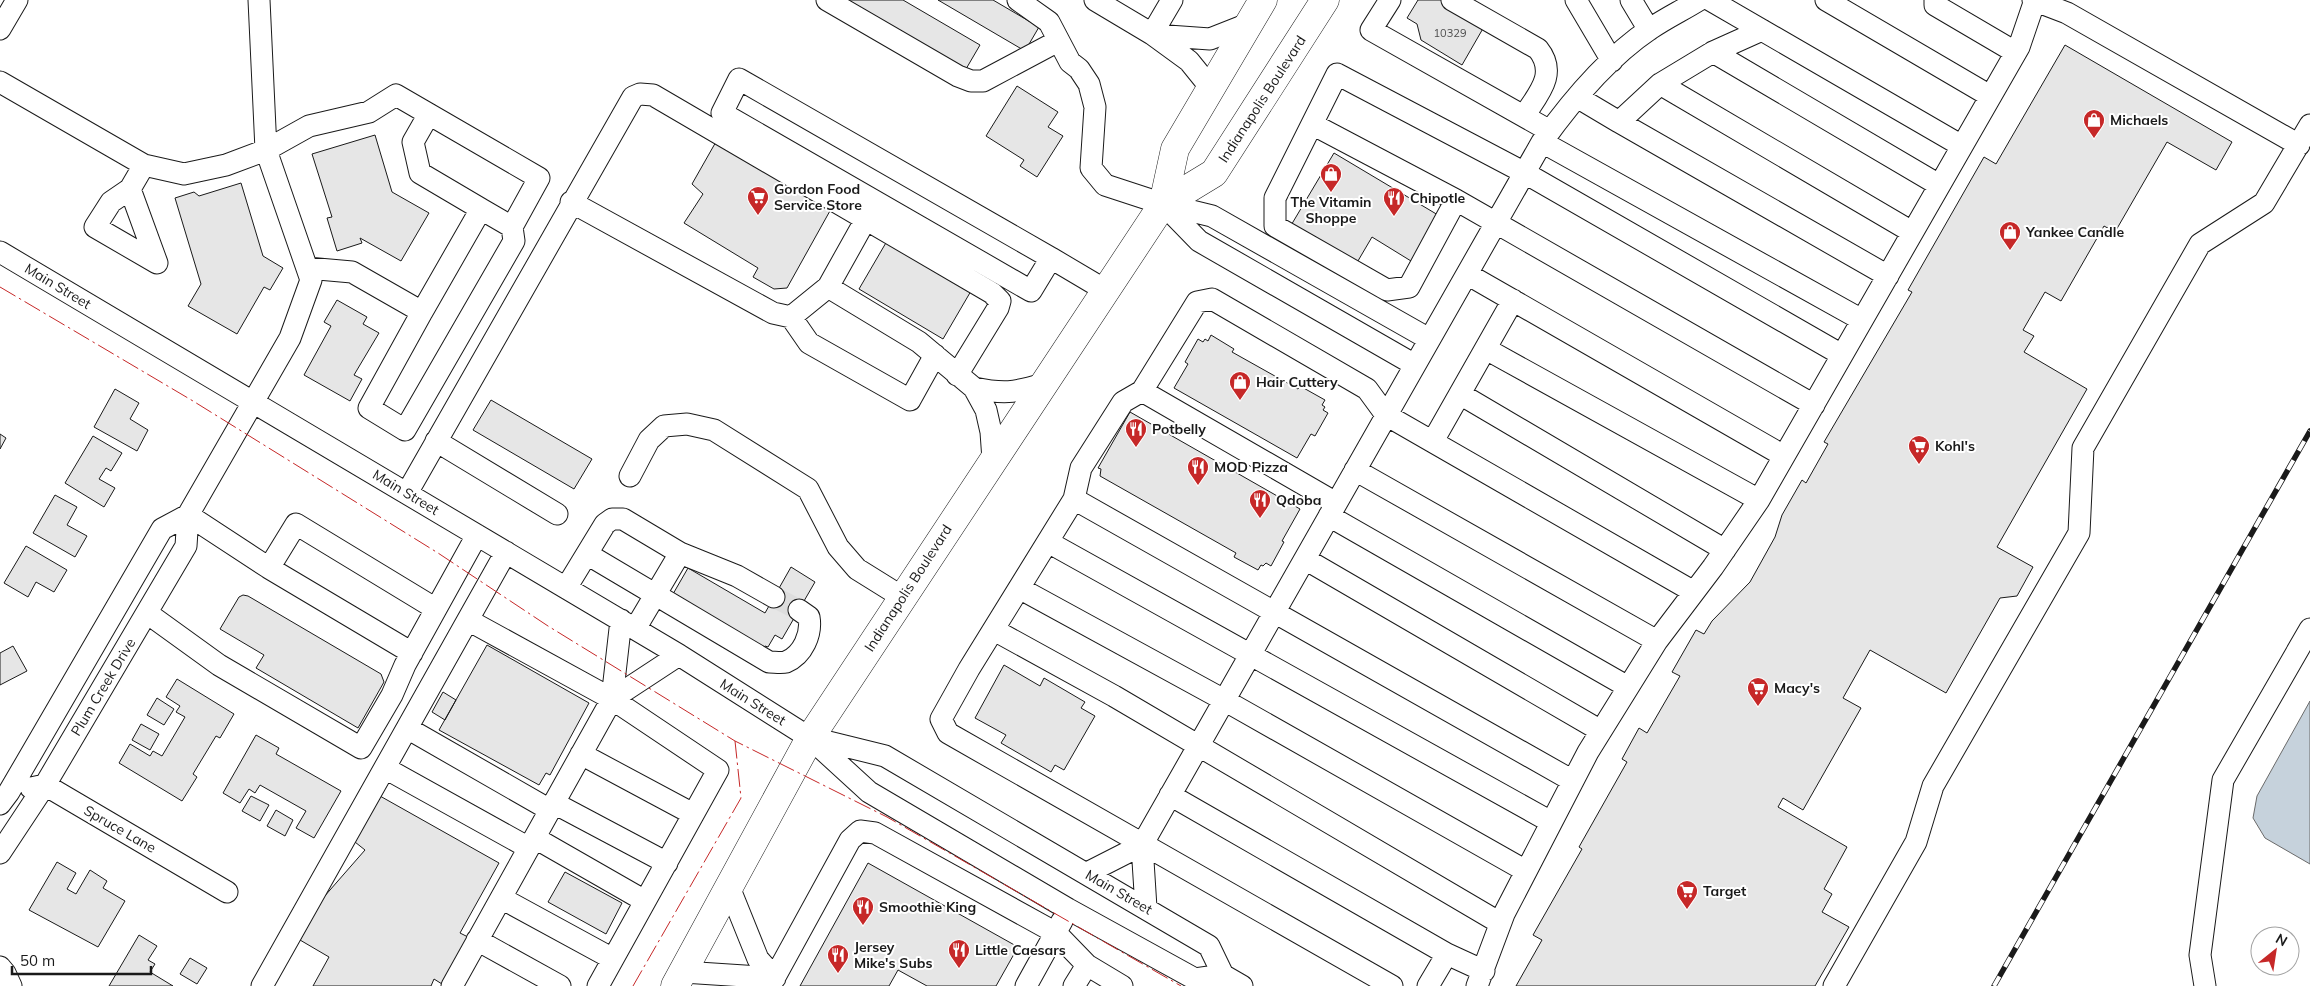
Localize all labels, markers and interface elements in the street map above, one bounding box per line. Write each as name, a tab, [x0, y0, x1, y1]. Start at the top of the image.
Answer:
house number: 10329	[1434, 26, 1467, 40]
street label: Indianapolis Boulevard	[1214, 32, 1310, 166]
shop icon: Michaels	[2082, 108, 2106, 139]
place label: Michaels	[2110, 111, 2168, 129]
shop icon: The Vitamin Shoppe	[1319, 162, 1343, 193]
place label: Gordon Food Service Store	[774, 180, 862, 214]
supermarket icon: Gordon Food Service Store	[746, 185, 770, 216]
restaurant icon: Chipotle	[1382, 186, 1406, 217]
place label: Chipotle	[1410, 189, 1466, 207]
place label: The Vitamin Shoppe	[1290, 193, 1372, 227]
shop icon: Yankee Candle	[1998, 220, 2022, 251]
place label: Yankee Candle	[2025, 223, 2124, 241]
street label: Main Street	[22, 259, 95, 313]
shop icon: Hair Cuttery	[1228, 370, 1252, 401]
place label: Hair Cuttery	[1256, 373, 1338, 391]
restaurant icon: Potbelly	[1124, 417, 1148, 448]
place label: Potbelly	[1152, 420, 1206, 438]
supermarket icon: Kohl's	[1907, 434, 1931, 465]
place label: Kohl's	[1935, 437, 1975, 455]
restaurant icon: MOD Pizza	[1186, 455, 1210, 486]
place label: MOD Pizza	[1214, 458, 1288, 476]
street label: Main Street	[370, 465, 443, 519]
restaurant icon: Qdoba	[1248, 488, 1272, 519]
place label: Qdoba	[1276, 491, 1321, 509]
street label: Indianapolis Boulevard	[860, 521, 956, 655]
street label: Plum Creek Drive	[67, 635, 139, 739]
street label: Main Street	[717, 675, 789, 729]
supermarket icon: Macy's	[1746, 676, 1770, 707]
place label: Macy's	[1774, 679, 1820, 697]
street label: Spruce Lane	[81, 801, 159, 857]
street label: Main Street	[1082, 866, 1156, 918]
supermarket icon: Target	[1675, 879, 1699, 910]
place label: Target	[1703, 882, 1747, 900]
restaurant icon: Smoothie King	[851, 895, 875, 926]
place label: Smoothie King	[879, 898, 976, 916]
north arrow	[2250, 926, 2300, 976]
text: N	[2272, 929, 2291, 950]
place label: Jersey Mike's Subs	[854, 938, 932, 972]
restaurant icon: Little Caesars	[947, 938, 971, 969]
place label: Little Caesars	[975, 941, 1066, 959]
restaurant icon: Jersey Mike's Subs	[826, 943, 850, 974]
scale bar	[12, 944, 151, 976]
text: 50 m	[20, 951, 55, 970]

